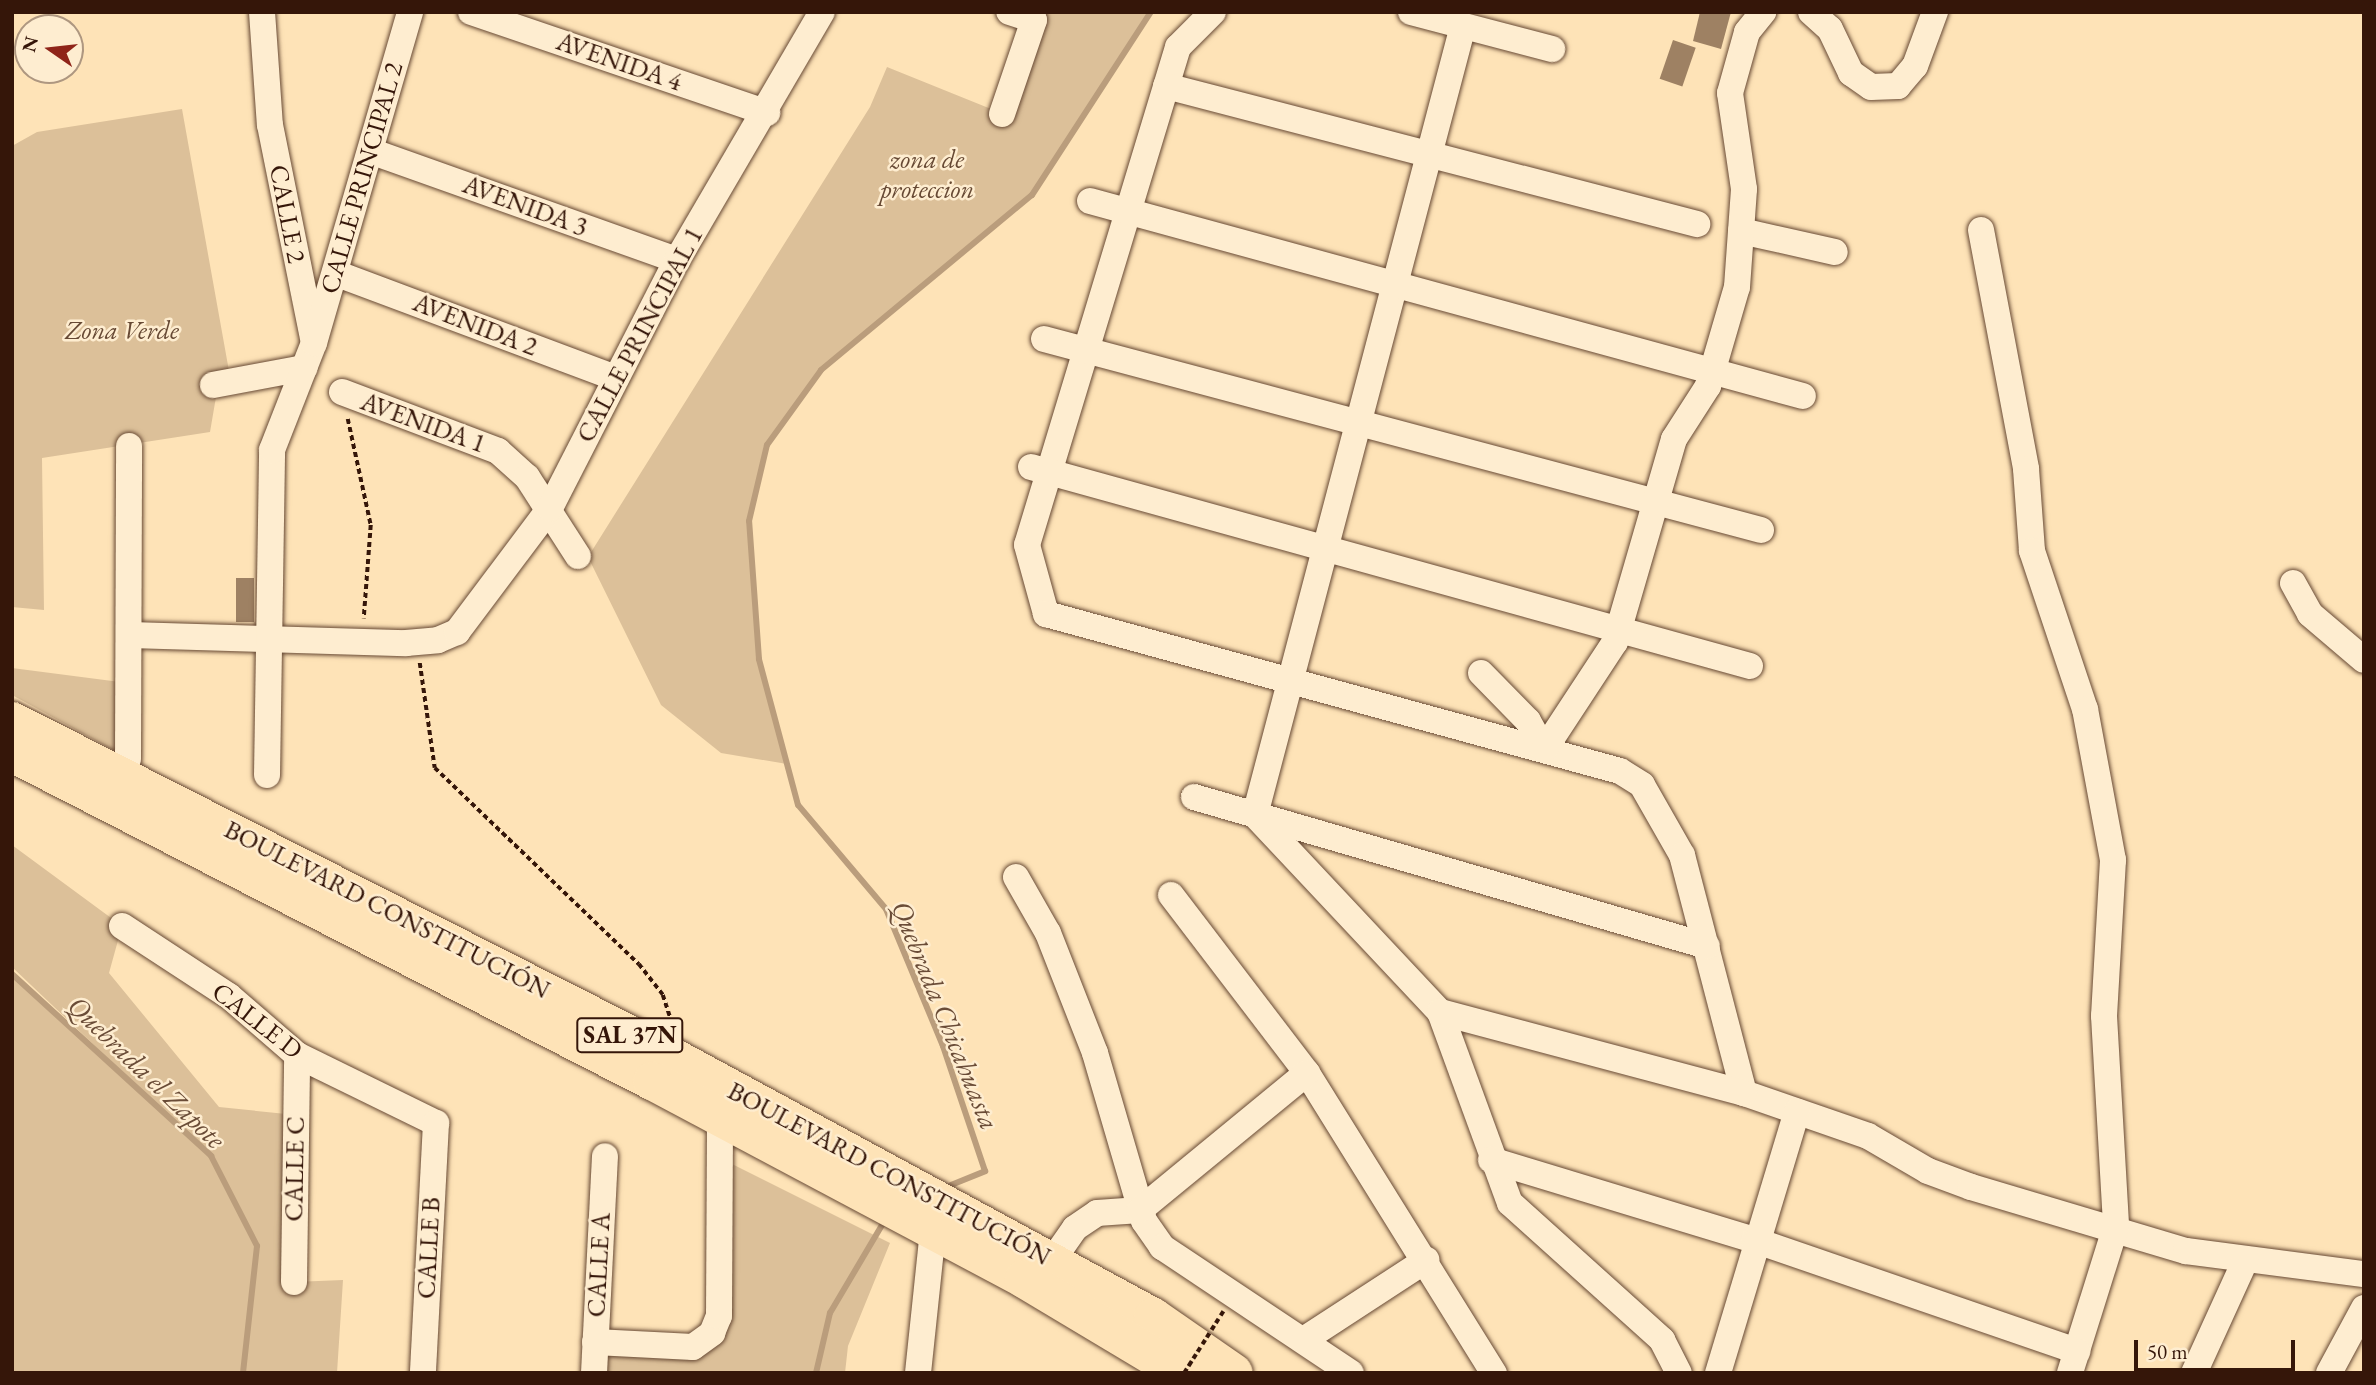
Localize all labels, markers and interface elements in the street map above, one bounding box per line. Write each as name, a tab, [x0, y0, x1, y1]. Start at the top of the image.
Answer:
north arrow	[14, 14, 84, 84]
street label: AVENIDA 4	[552, 26, 686, 98]
text: N	[16, 34, 44, 55]
street label: CALLE PRINCIPAL 2	[314, 59, 410, 297]
park label: zona de proteccion	[880, 144, 974, 206]
street label: CALLE 2	[262, 162, 312, 266]
street label: AVENIDA 3	[458, 169, 592, 243]
street label: CALLE PRINCIPAL 1	[570, 222, 710, 448]
street label: AVENIDA 2	[409, 287, 541, 363]
park label: Zona Verde	[65, 315, 179, 347]
street label: AVENIDA 1	[356, 386, 490, 460]
street label: BOULEVARD CONSTITUCIÓN	[219, 814, 555, 1006]
water label: Quebrada Chicahuasta	[885, 896, 1007, 1134]
street label: CALLE D	[206, 976, 308, 1066]
water label: Quebrada el Zapote	[61, 988, 233, 1156]
road number: SAL 37N	[576, 1015, 684, 1056]
street label: BOULEVARD CONSTITUCIÓN	[722, 1075, 1056, 1273]
street label: CALLE C	[278, 1116, 312, 1222]
street label: CALLE B	[411, 1196, 447, 1300]
street label: CALLE A	[581, 1212, 617, 1318]
scale bar	[2138, 1326, 2299, 1370]
text: 50 m	[2147, 1338, 2188, 1365]

